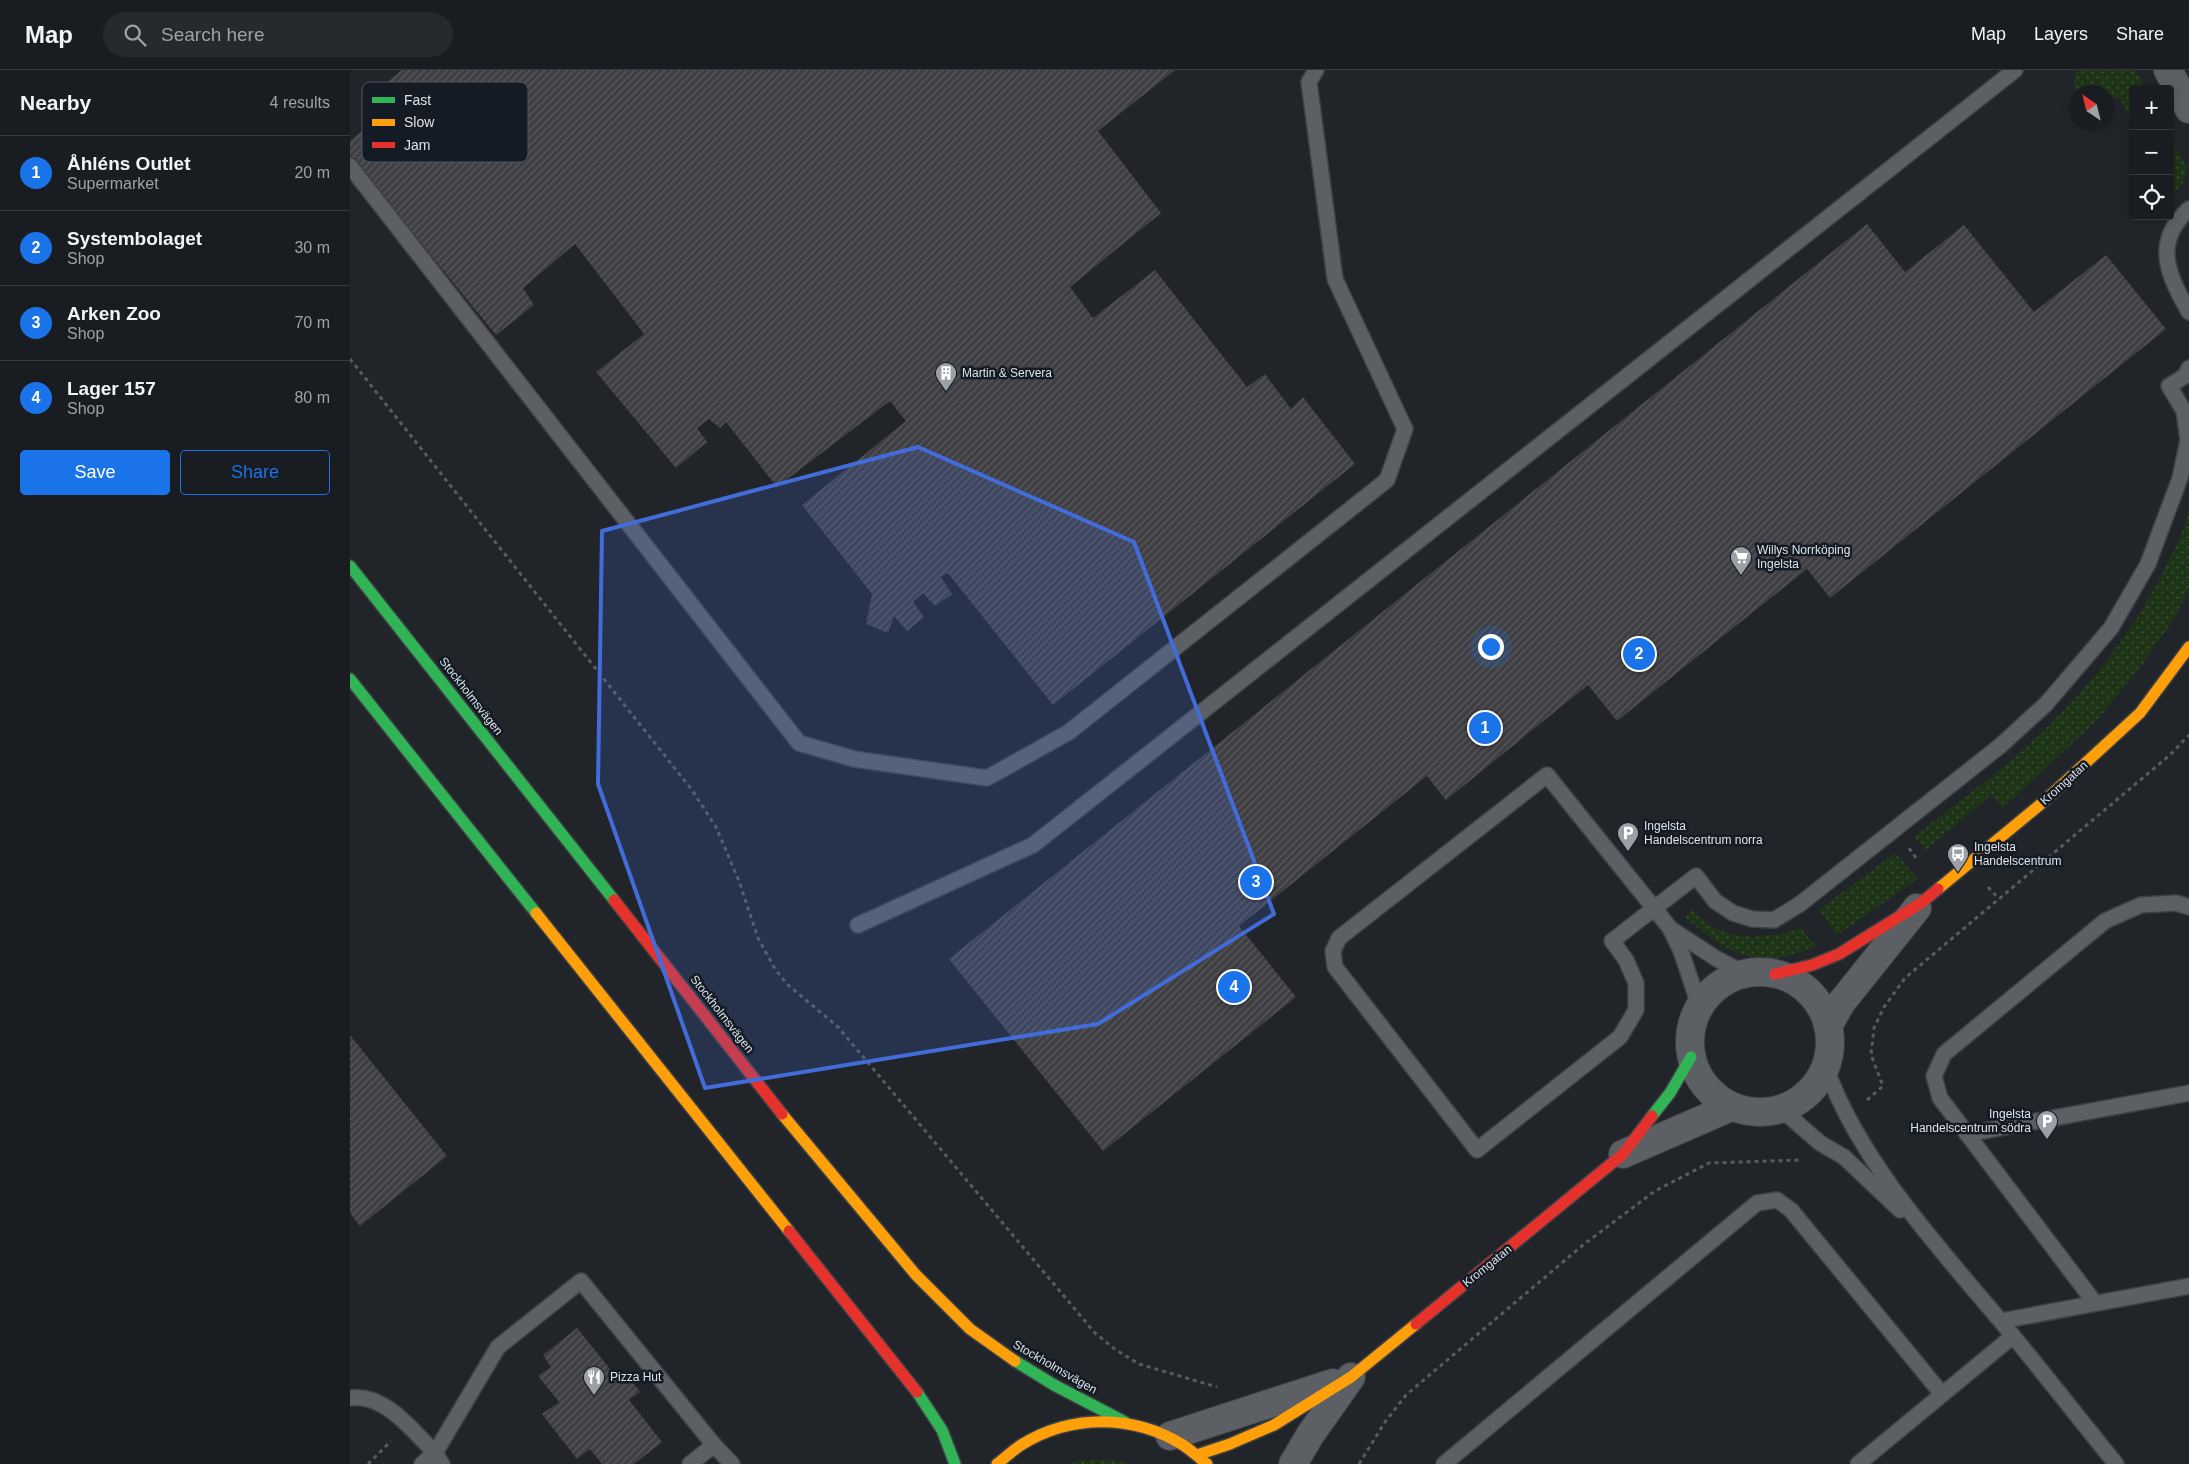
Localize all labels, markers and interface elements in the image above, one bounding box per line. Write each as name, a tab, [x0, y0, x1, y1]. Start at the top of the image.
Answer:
search box	[103, 12, 453, 57]
text: Map	[25, 21, 73, 48]
icon: search	[121, 21, 149, 49]
text: Search here	[161, 24, 265, 45]
text: Map	[1971, 24, 2006, 44]
text: Layers	[2034, 24, 2088, 44]
text: Share	[2116, 24, 2164, 44]
legend	[362, 82, 528, 162]
north arrow	[2069, 85, 2114, 130]
map controls	[2129, 85, 2174, 220]
button: +	[2129, 85, 2174, 130]
text: Nearby	[20, 91, 91, 114]
text: Fast	[404, 92, 431, 108]
text: 4 results	[270, 94, 330, 111]
text: Slow	[404, 114, 435, 130]
button: −	[2129, 130, 2174, 175]
text: Jam	[404, 137, 430, 153]
text: Åhléns Outlet	[67, 153, 191, 174]
text: 1	[32, 164, 40, 181]
text: 20 m	[294, 164, 330, 181]
text: Supermarket	[67, 175, 159, 192]
button: locate	[2129, 175, 2174, 220]
text: Systembolaget	[67, 228, 202, 249]
text: 2	[32, 239, 40, 256]
text: 30 m	[294, 239, 330, 256]
text: Shop	[67, 250, 104, 267]
text: Arken Zoo	[67, 303, 161, 324]
text: 3	[32, 314, 40, 331]
text: 70 m	[294, 314, 330, 331]
text: Shop	[67, 325, 104, 342]
building icon: Martin & Servera	[934, 361, 958, 392]
place label: Martin & Servera	[962, 366, 1052, 380]
text: Lager 157	[67, 378, 156, 399]
text: 4	[32, 389, 40, 406]
text: 80 m	[294, 389, 330, 406]
text: Shop	[67, 400, 104, 417]
button: Save	[20, 450, 170, 495]
button: Share	[180, 450, 330, 495]
place label: Willys Norrköping Ingelsta	[1757, 543, 1850, 571]
supermarket icon: Willys Norrköping Ingelsta	[1729, 545, 1753, 576]
your location	[1478, 634, 1504, 660]
pin: 2	[1623, 635, 1655, 673]
street label: Stockholmsvägen	[436, 654, 506, 738]
pin: 1	[1469, 709, 1501, 747]
street label: Kromgatan	[2038, 758, 2090, 808]
place label: Ingelsta Handelscentrum norra	[1644, 819, 1763, 847]
parking icon: Ingelsta Handelscentrum norra	[1616, 821, 1640, 852]
place label: Ingelsta Handelscentrum	[1974, 840, 2061, 868]
bus stop icon: Ingelsta Handelscentrum	[1946, 842, 1970, 873]
pin: 3	[1240, 863, 1272, 901]
pin: 4	[1218, 968, 1250, 1006]
street label: Stockholmsvägen	[687, 972, 757, 1056]
place label: Ingelsta Handelscentrum södra	[1910, 1107, 2031, 1135]
parking icon: Ingelsta Handelscentrum södra	[2035, 1109, 2059, 1140]
street label: Kromgatan	[1460, 1242, 1514, 1290]
street label: Stockholmsvägen	[1010, 1337, 1100, 1397]
restaurant icon: Pizza Hut	[582, 1365, 606, 1396]
place label: Pizza Hut	[610, 1370, 662, 1384]

